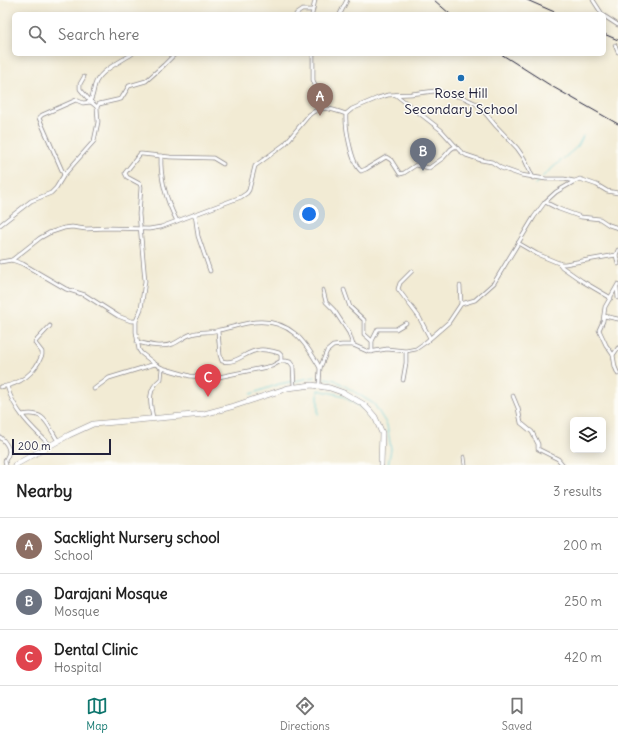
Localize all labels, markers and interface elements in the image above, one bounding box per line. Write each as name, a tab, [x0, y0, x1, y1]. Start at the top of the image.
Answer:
search box	[12, 12, 606, 56]
icon: search	[26, 23, 48, 45]
text: Search here	[58, 25, 139, 44]
marker: Rose Hill Secondary School	[456, 73, 466, 83]
pin: A	[307, 83, 333, 116]
place label: Rose Hill Secondary School	[404, 84, 518, 118]
pin: B	[410, 138, 436, 171]
your location	[299, 204, 319, 224]
pin: C	[195, 364, 221, 397]
map controls	[570, 417, 606, 453]
button: layers	[570, 417, 606, 453]
scale bar	[12, 437, 111, 456]
text: 200 m	[18, 439, 51, 453]
text: Nearby	[16, 480, 72, 502]
text: 3 results	[553, 483, 602, 500]
text: Sacklight Nursery school	[54, 528, 220, 547]
text: A	[25, 537, 33, 554]
text: 200 m	[563, 537, 602, 554]
text: School	[54, 547, 93, 564]
text: Darajani Mosque	[54, 584, 168, 603]
text: B	[25, 593, 33, 610]
text: 250 m	[564, 593, 602, 610]
text: Mosque	[54, 603, 99, 620]
text: Dental Clinic	[54, 640, 138, 659]
text: C	[25, 649, 33, 666]
text: 420 m	[564, 649, 602, 666]
text: Hospital	[54, 659, 102, 676]
tab: Map	[86, 695, 108, 733]
tab: Directions	[280, 695, 330, 733]
tab: Saved	[502, 695, 532, 733]

